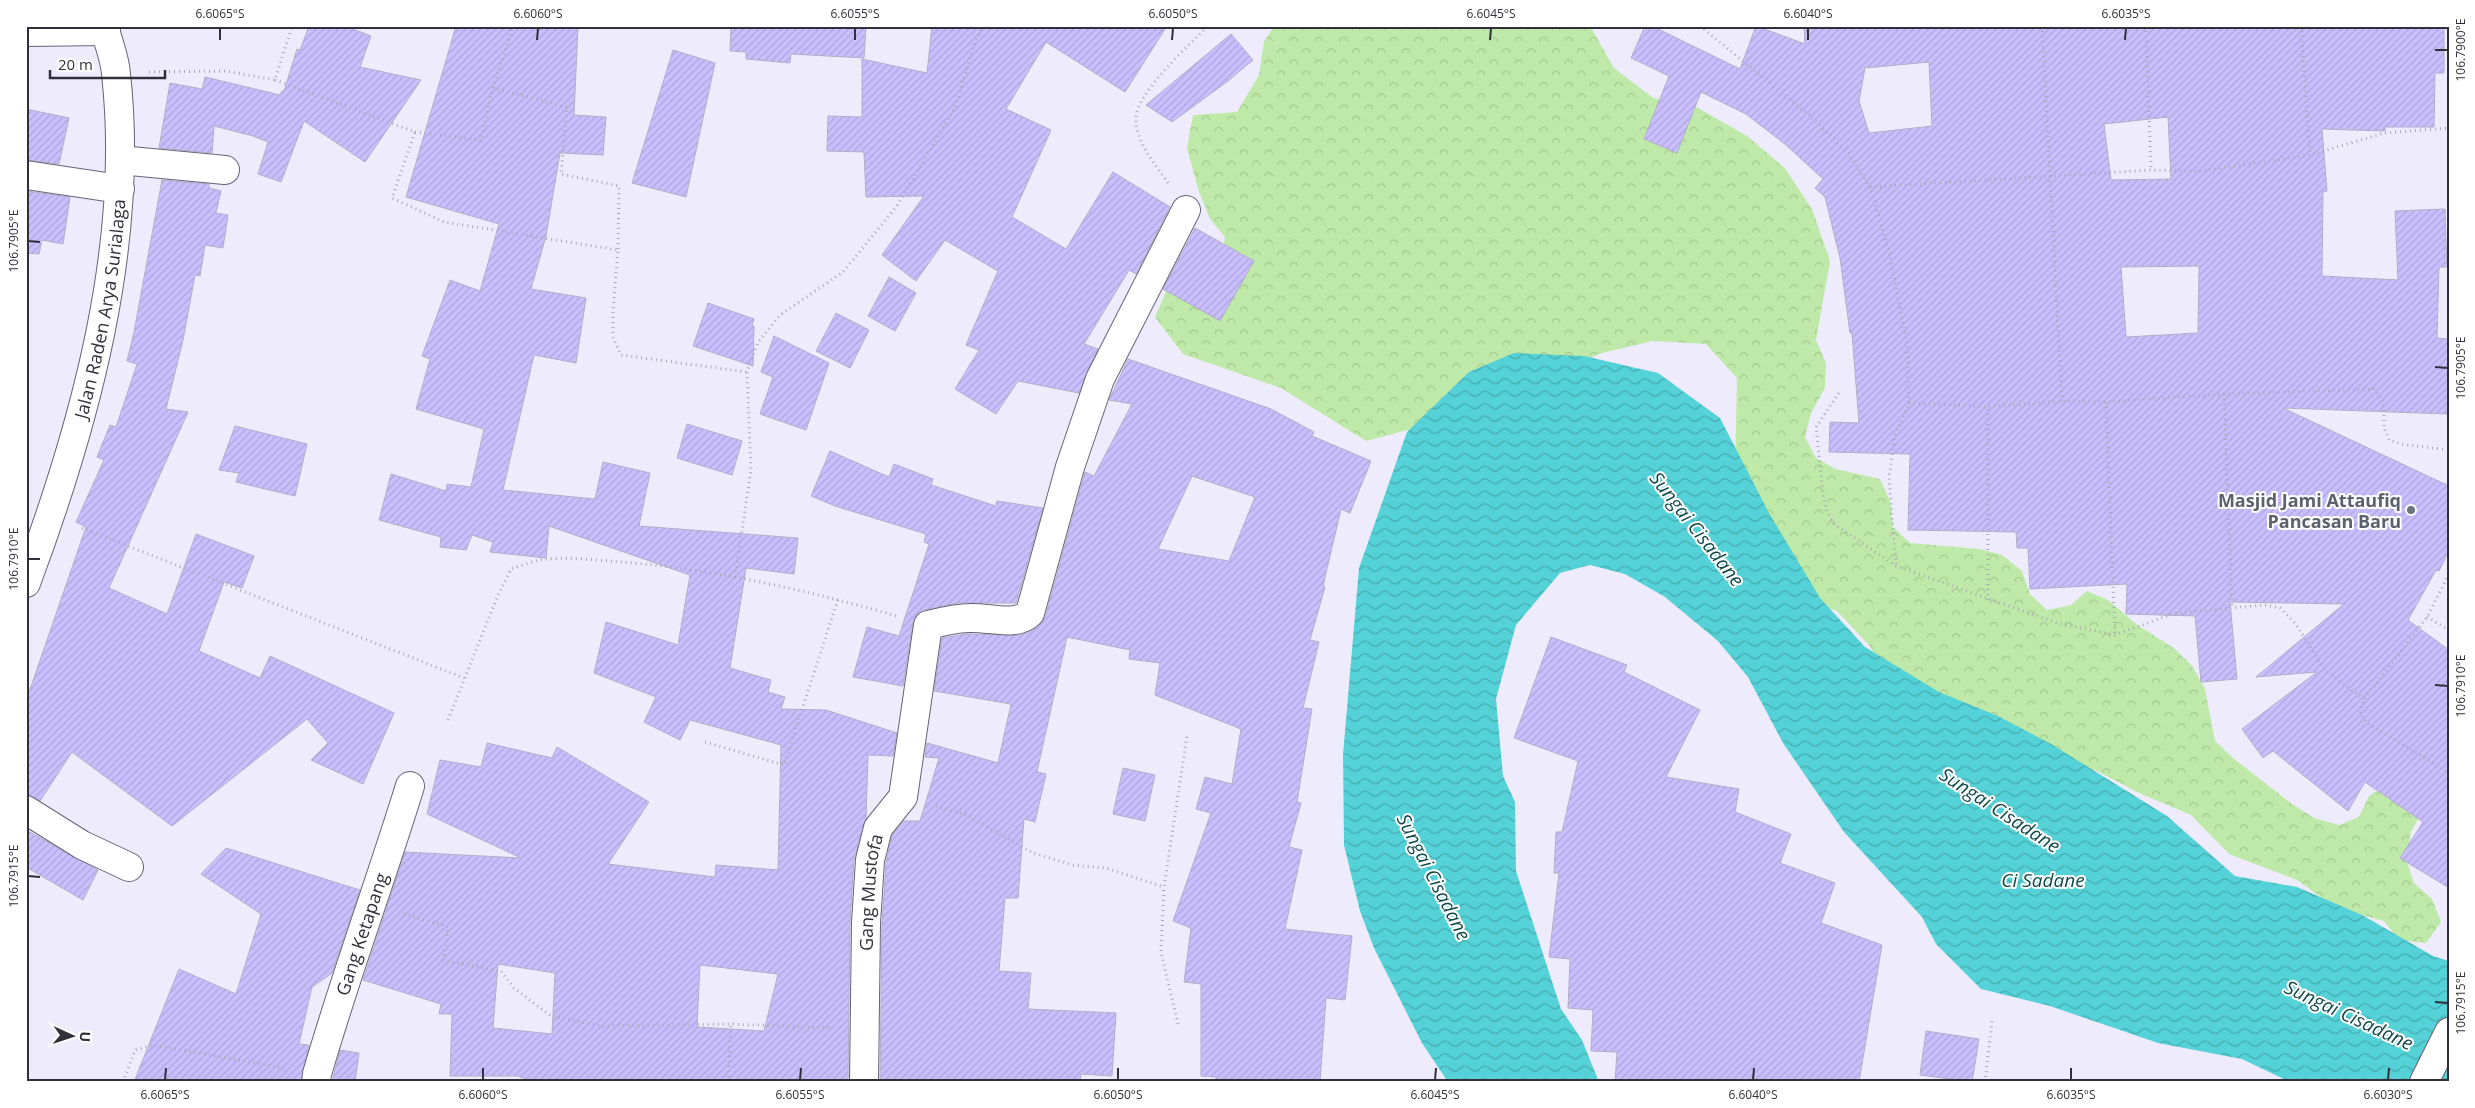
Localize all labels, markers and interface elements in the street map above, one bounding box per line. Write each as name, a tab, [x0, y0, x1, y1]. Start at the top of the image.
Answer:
text: 6.6065°S	[195, 5, 245, 22]
text: 6.6060°S	[513, 5, 563, 22]
text: 6.6055°S	[830, 5, 880, 22]
text: 6.6050°S	[1148, 5, 1198, 22]
text: 6.6045°S	[1466, 5, 1516, 22]
text: 6.6040°S	[1783, 5, 1833, 22]
text: 6.6035°S	[2101, 5, 2151, 22]
text: 106.7900°E	[2452, 19, 2469, 82]
scale bar	[50, 48, 165, 80]
text: 20 m	[58, 54, 93, 74]
street label: Jalan Raden Arya Surialaga	[68, 198, 131, 423]
text: 106.7905°E	[5, 210, 22, 273]
text: 106.7905°E	[2452, 337, 2469, 400]
water label: Sungai Cisadane	[1644, 466, 1750, 592]
place label: Masjid Jami Attaufiq Pancasan Baru	[2218, 488, 2401, 533]
marker: Masjid Jami Attaufiq Pancasan Baru	[2405, 504, 2417, 516]
text: 106.7910°E	[5, 528, 22, 591]
text: 106.7910°E	[2452, 655, 2469, 718]
water label: Sungai Cisadane	[1935, 761, 2065, 859]
water label: Sungai Cisadane	[1391, 809, 1477, 945]
street label: Gang Mustofa	[854, 831, 888, 951]
text: 106.7915°E	[5, 845, 22, 908]
water label: Ci Sadane	[2001, 867, 2085, 893]
street label: Gang Ketapang	[330, 869, 393, 998]
text: 106.7915°E	[2452, 972, 2469, 1035]
water label: Sungai Cisadane	[2281, 974, 2417, 1056]
north arrow	[48, 1010, 98, 1060]
text: U	[76, 1031, 95, 1042]
text: 6.6065°S	[140, 1086, 190, 1103]
text: 6.6060°S	[458, 1086, 508, 1103]
text: 6.6055°S	[775, 1086, 825, 1103]
text: 6.6050°S	[1093, 1086, 1143, 1103]
text: 6.6045°S	[1410, 1086, 1460, 1103]
text: 6.6040°S	[1728, 1086, 1778, 1103]
text: 6.6035°S	[2046, 1086, 2096, 1103]
text: 6.6030°S	[2363, 1086, 2413, 1103]

